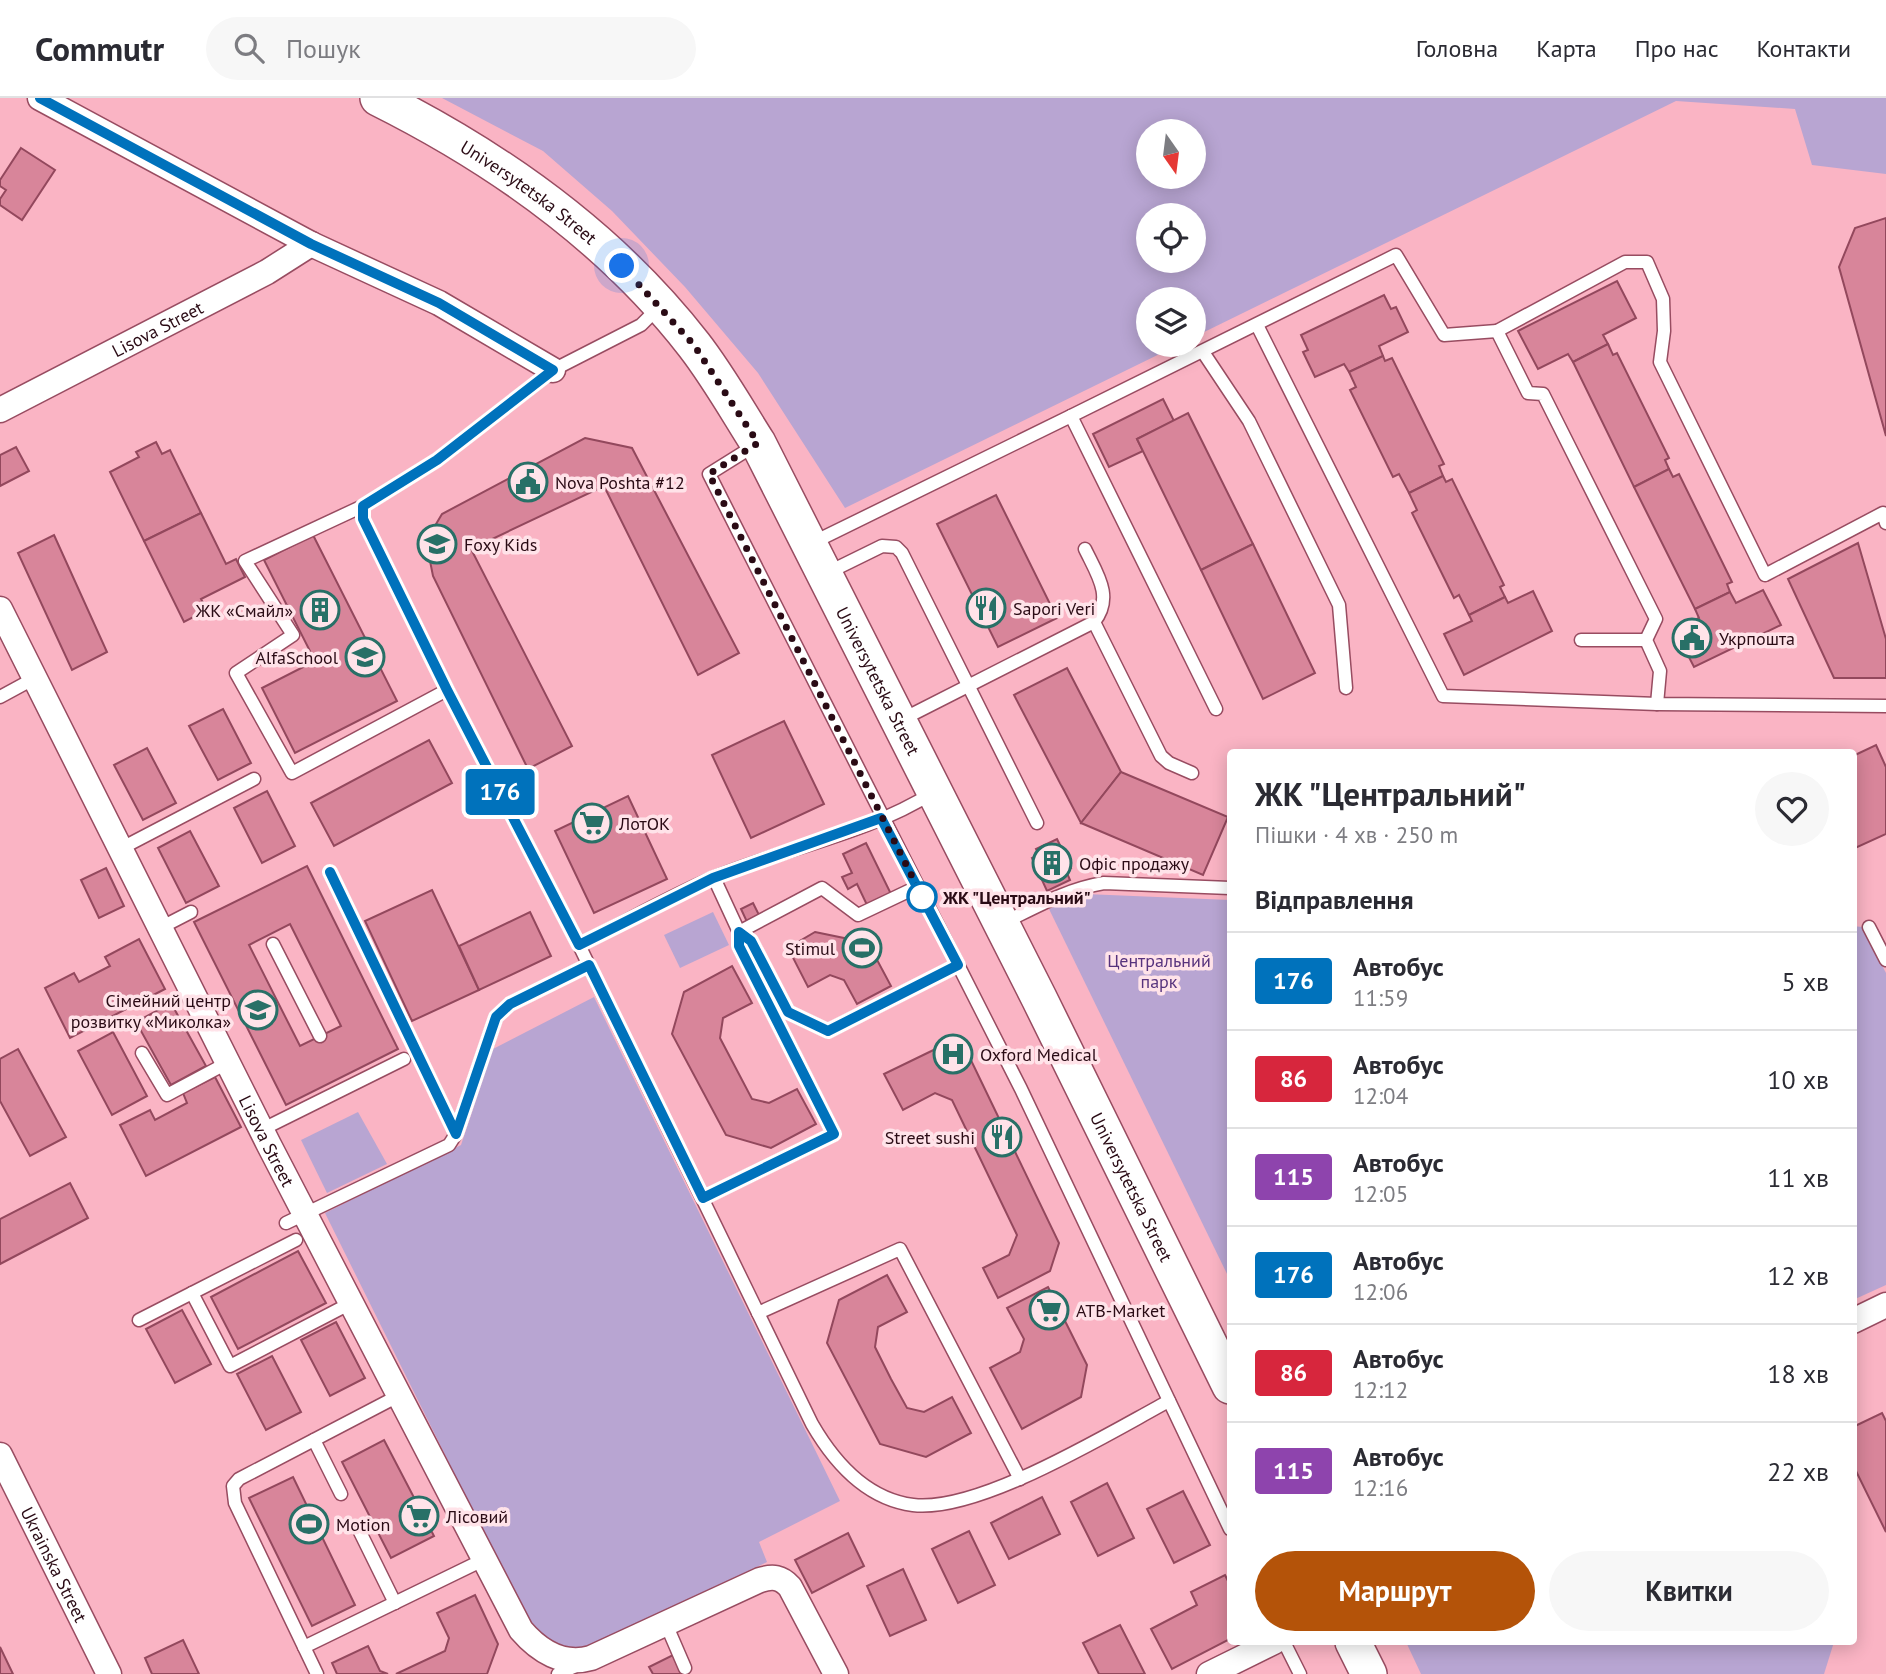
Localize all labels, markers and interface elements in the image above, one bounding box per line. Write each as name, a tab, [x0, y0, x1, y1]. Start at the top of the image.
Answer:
search box	[206, 17, 696, 80]
text: Commutr	[35, 27, 164, 70]
icon: search	[230, 29, 268, 67]
text: Пошук	[286, 32, 361, 65]
text: Головна	[1416, 33, 1498, 64]
text: Карта	[1536, 33, 1597, 64]
text: Про нас	[1635, 33, 1719, 64]
text: Контакти	[1757, 33, 1851, 64]
north arrow	[1136, 119, 1206, 189]
map controls	[1136, 119, 1206, 357]
street label: Universytetska Street	[456, 135, 602, 249]
button: locate	[1136, 203, 1206, 273]
your location	[604, 248, 639, 283]
button: layers	[1136, 287, 1206, 357]
street label: Lisova Street	[108, 296, 207, 362]
public building icon: Nova Poshta #12	[507, 461, 549, 503]
place label: Nova Poshta #12	[555, 471, 685, 494]
school or university icon: Foxy Kids	[416, 523, 458, 565]
place label: Foxy Kids	[464, 533, 537, 556]
restaurant icon: Sapori Veri	[965, 587, 1007, 629]
building icon: ЖК «Смайл»	[299, 589, 341, 631]
place label: Sapori Veri	[1013, 597, 1095, 620]
place label: ЖК «Смайл»	[195, 599, 293, 622]
street label: Universytetska Street	[831, 603, 926, 759]
public building icon: Укрпошта	[1671, 617, 1713, 659]
place label: Укрпошта	[1719, 627, 1795, 650]
school or university icon: AlfaSchool	[344, 636, 386, 678]
place label: AlfaSchool	[255, 646, 339, 669]
line badge: 176	[460, 769, 540, 815]
text: ЖК "Центральний"	[1255, 772, 1526, 815]
button: heart	[1755, 772, 1829, 846]
text: 176	[480, 776, 520, 807]
supermarket icon: ЛотОК	[571, 802, 613, 844]
place label: ЛотОК	[618, 812, 670, 835]
text: Пішки · 4 хв · 250 m	[1255, 820, 1458, 849]
building icon: Офіс продажу	[1031, 842, 1073, 884]
place label: Офіс продажу	[1079, 852, 1190, 875]
marker: ЖК "Центральний"	[907, 882, 937, 912]
text: Відправлення	[1255, 883, 1414, 916]
place label: ЖК "Центральний"	[942, 886, 1091, 909]
sports icon: Stimul	[841, 927, 883, 969]
place label: Stimul	[785, 937, 836, 960]
park label: Центральний парк	[1107, 949, 1211, 993]
text: Автобус	[1353, 950, 1444, 983]
text: 176	[1273, 965, 1314, 996]
text: 5 хв	[1782, 965, 1829, 998]
text: 11:59	[1353, 983, 1408, 1012]
place label: Сімейний центр розвитку «Миколка»	[71, 989, 231, 1033]
school or university icon: Сімейний центр розвитку «Миколка»	[237, 989, 279, 1031]
hospital icon: Oxford Medical	[932, 1033, 974, 1075]
place label: Oxford Medical	[980, 1043, 1098, 1066]
text: Автобус	[1353, 1048, 1444, 1081]
text: 86	[1280, 1063, 1307, 1094]
text: 10 хв	[1767, 1063, 1829, 1096]
text: 12:04	[1353, 1081, 1408, 1110]
street label: Lisova Street	[234, 1091, 300, 1190]
street label: Universytetska Street	[1086, 1108, 1178, 1265]
restaurant icon: Street sushi	[981, 1116, 1023, 1158]
place label: Street sushi	[885, 1126, 975, 1149]
text: Автобус	[1353, 1146, 1444, 1179]
text: 115	[1273, 1161, 1314, 1192]
text: 11 хв	[1767, 1161, 1829, 1194]
text: 12:05	[1353, 1179, 1408, 1208]
text: Автобус	[1353, 1244, 1444, 1277]
text: 176	[1273, 1259, 1314, 1290]
text: 12 хв	[1767, 1259, 1829, 1292]
text: 12:06	[1353, 1277, 1408, 1306]
supermarket icon: ATB-Market	[1028, 1289, 1070, 1331]
place label: ATB-Market	[1076, 1299, 1165, 1322]
text: Автобус	[1353, 1342, 1444, 1375]
text: 86	[1280, 1357, 1307, 1388]
text: 18 хв	[1767, 1357, 1829, 1390]
text: 12:12	[1353, 1375, 1408, 1404]
text: Автобус	[1353, 1440, 1444, 1473]
text: 115	[1273, 1455, 1314, 1486]
text: 22 хв	[1767, 1455, 1829, 1488]
text: 12:16	[1353, 1473, 1408, 1502]
supermarket icon: Лісовий	[398, 1495, 440, 1537]
street label: Ukrainska Street	[16, 1503, 93, 1626]
sports icon: Motion	[288, 1503, 330, 1545]
place label: Лісовий	[445, 1505, 508, 1528]
place label: Motion	[336, 1513, 390, 1536]
button: Маршрут	[1255, 1551, 1535, 1631]
button: Квитки	[1549, 1551, 1829, 1631]

